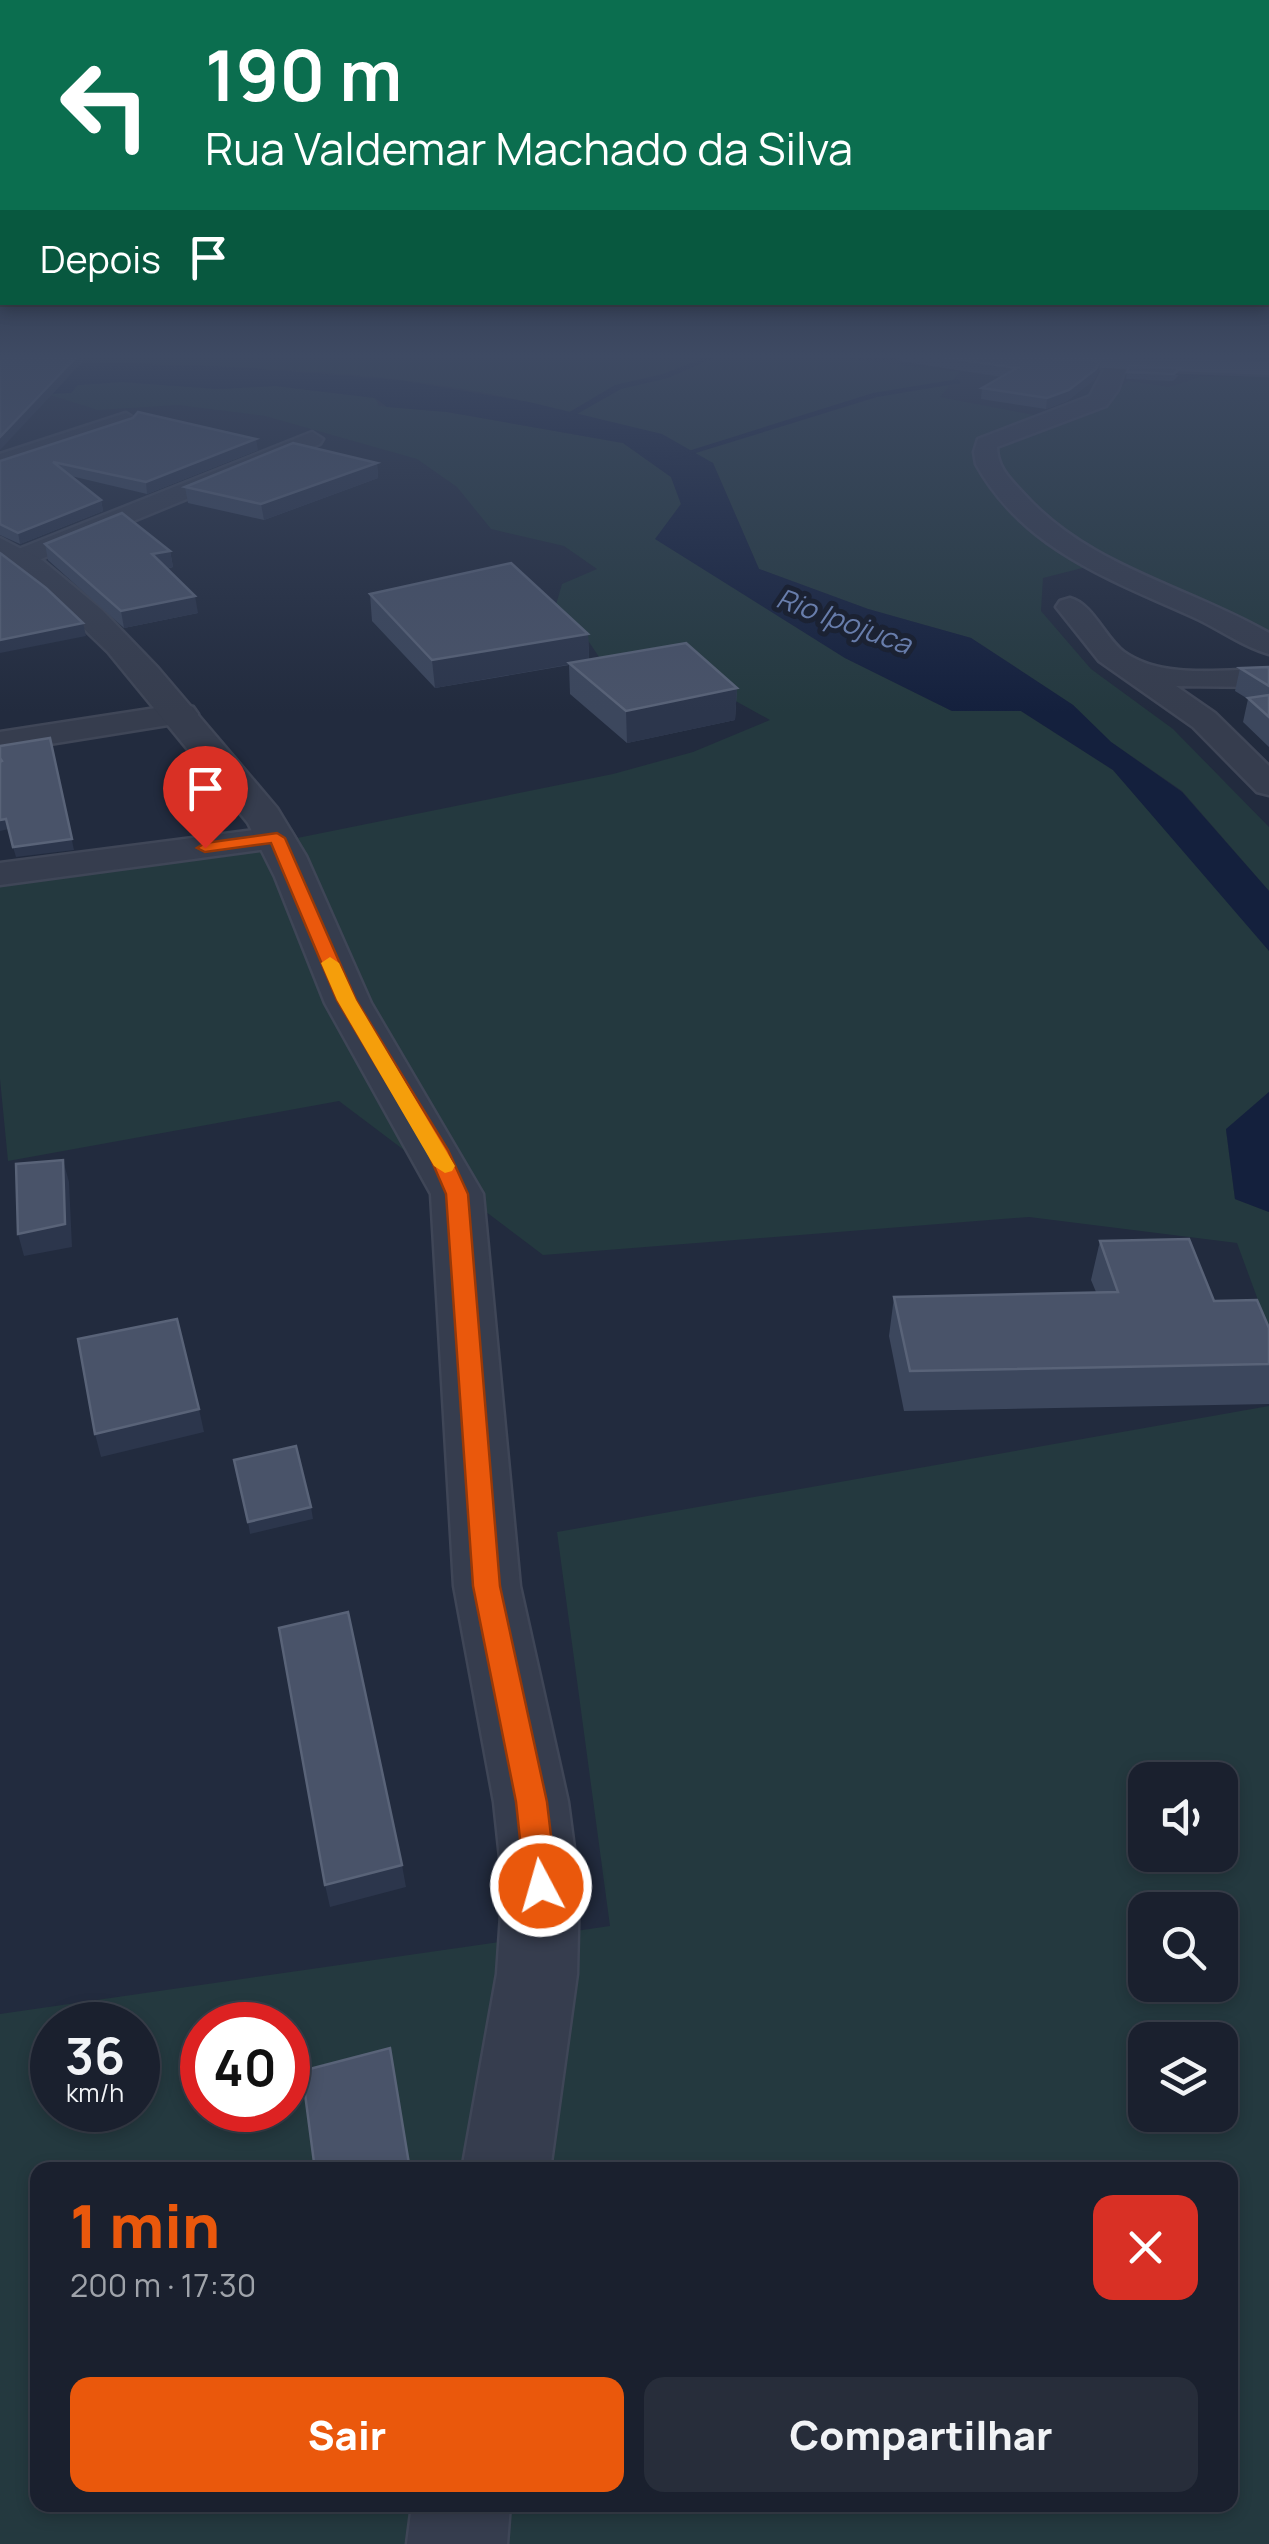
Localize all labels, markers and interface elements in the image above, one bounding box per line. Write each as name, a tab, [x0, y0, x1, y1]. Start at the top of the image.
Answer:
text: 190 m	[205, 26, 402, 122]
icon: left	[40, 40, 170, 170]
text: Rua Valdemar Machado da Silva	[205, 117, 853, 179]
icon: arrive	[181, 230, 236, 285]
text: Depois	[40, 232, 161, 284]
water label: Rio Ipojuca	[772, 578, 918, 662]
pin	[163, 746, 248, 849]
icon: arrive	[178, 761, 233, 816]
map controls	[1128, 1762, 1238, 2132]
button: sound	[1128, 1762, 1238, 1872]
position arrow	[489, 1834, 593, 1938]
button: search	[1128, 1892, 1238, 2002]
speed limit sign: 40	[180, 2002, 310, 2132]
text: 36	[65, 2021, 125, 2089]
button: layers	[1128, 2022, 1238, 2132]
text: km/h	[66, 2075, 124, 2110]
text: 1 min	[70, 2184, 220, 2266]
button: close	[1093, 2195, 1198, 2300]
text: 200 m · 17:30	[70, 2263, 256, 2307]
button: Sair	[70, 2377, 624, 2492]
button: Compartilhar	[644, 2377, 1198, 2492]

